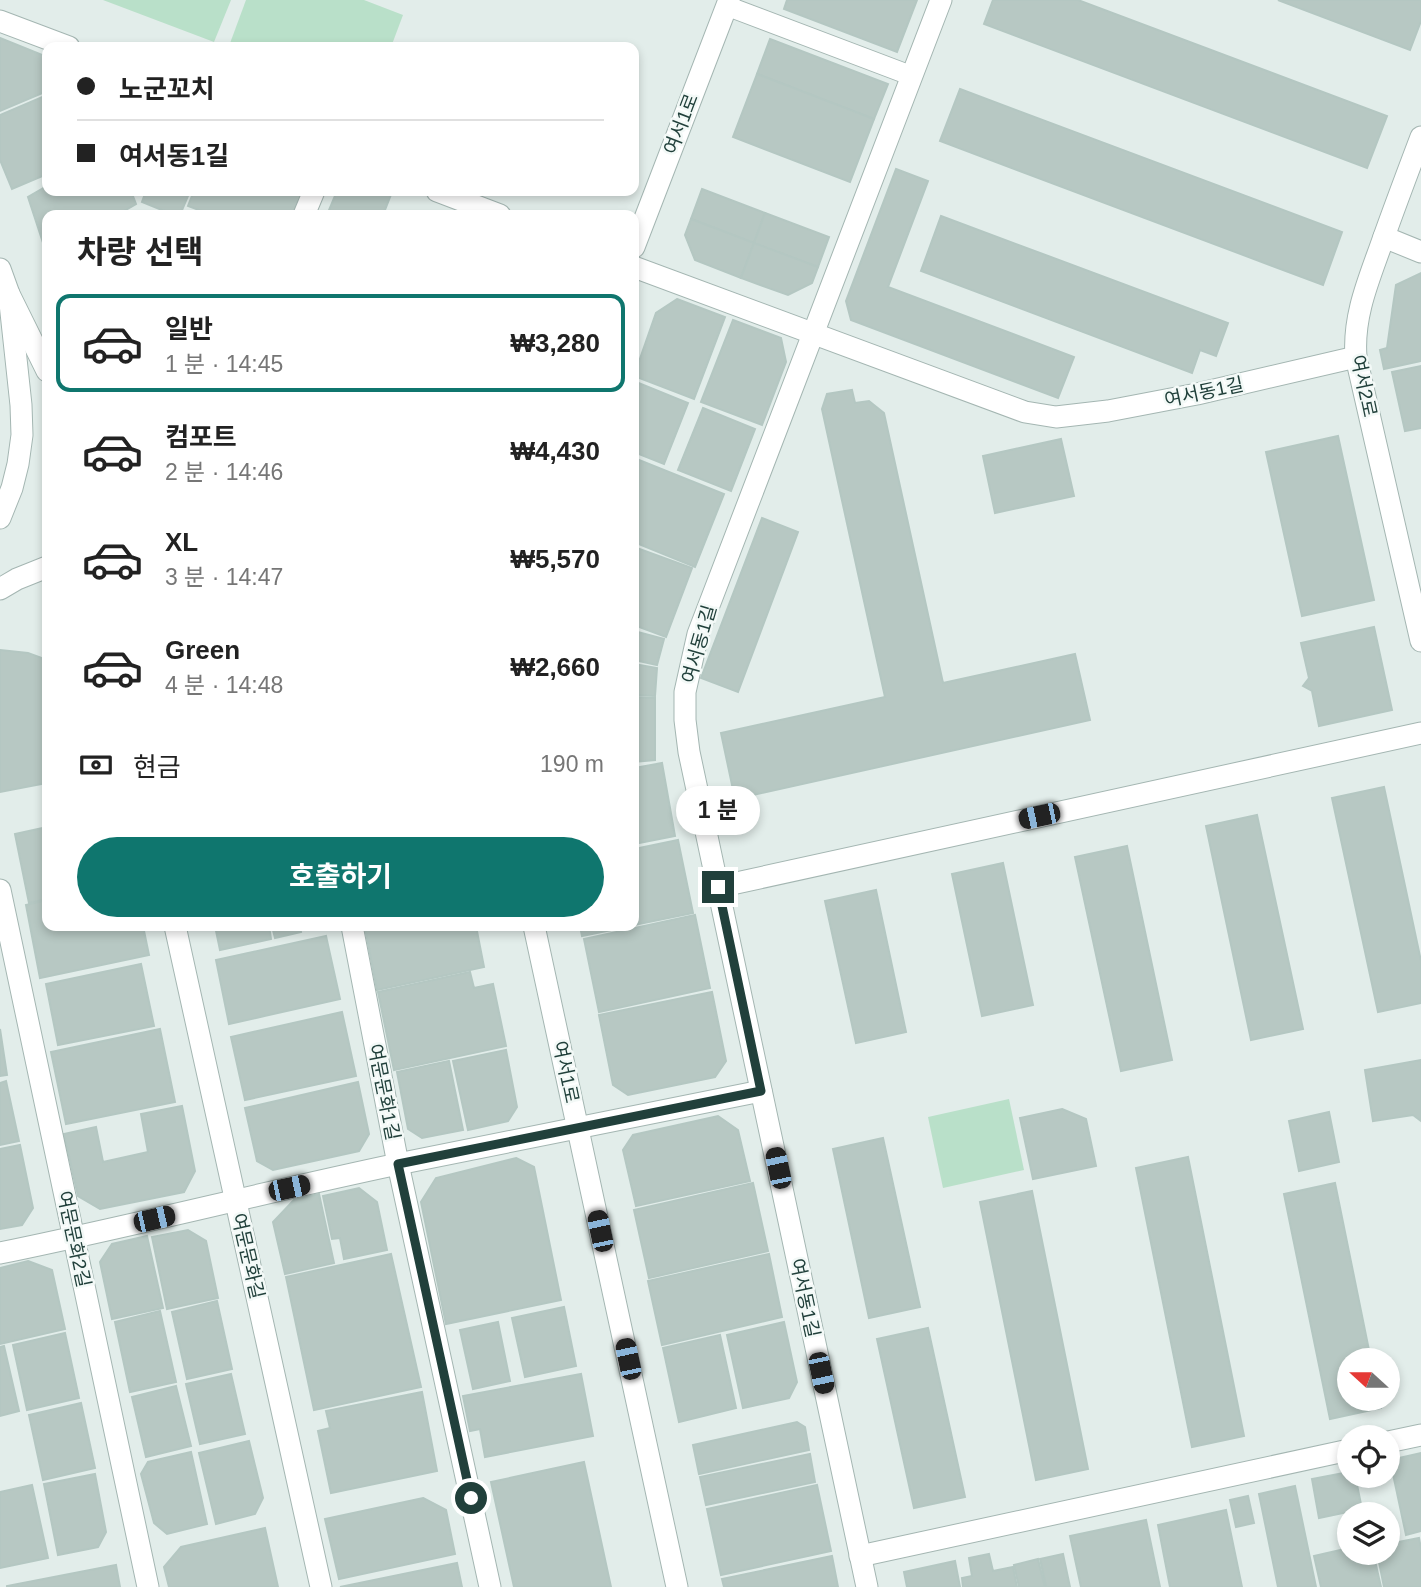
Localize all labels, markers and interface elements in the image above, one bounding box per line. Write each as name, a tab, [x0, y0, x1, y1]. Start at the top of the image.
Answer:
text: 노군꼬치	[119, 74, 215, 104]
street label: 여서1로	[660, 91, 702, 157]
text: 여서동1길	[119, 141, 229, 171]
text: 차량 선택	[77, 234, 204, 270]
icon: car	[81, 312, 144, 375]
text: 일반	[165, 314, 213, 344]
text: ₩3,280	[510, 328, 600, 358]
text: 1 분 · 14:45	[165, 351, 283, 377]
street label: 여서2로	[1347, 353, 1381, 419]
street label: 여서동1길	[1162, 373, 1246, 411]
icon: car	[81, 420, 144, 483]
text: 컴포트	[165, 422, 237, 452]
text: ₩4,430	[510, 436, 600, 466]
text: 2 분 · 14:46	[165, 459, 283, 485]
text: XL	[165, 527, 198, 557]
icon: car	[81, 528, 144, 591]
text: ₩5,570	[510, 544, 600, 574]
text: 3 분 · 14:47	[165, 564, 283, 590]
street label: 여서동1길	[678, 602, 720, 686]
text: Green	[165, 635, 240, 665]
icon: car	[81, 636, 144, 699]
text: ₩2,660	[510, 652, 600, 682]
text: 4 분 · 14:48	[165, 672, 283, 698]
icon: cash	[77, 746, 115, 784]
text: 190 m	[540, 751, 604, 777]
text: 현금	[133, 752, 181, 782]
callout: 1 분	[676, 786, 760, 834]
text: 1 분	[698, 797, 738, 823]
car	[1017, 801, 1062, 831]
button: 호출하기	[77, 837, 604, 917]
route end	[702, 871, 734, 903]
street label: 여서1로	[549, 1039, 583, 1105]
street label: 여문문화1길	[364, 1042, 404, 1142]
car	[764, 1145, 793, 1191]
car	[267, 1173, 312, 1203]
street label: 여문문화2길	[54, 1189, 94, 1289]
car	[132, 1204, 177, 1234]
car	[586, 1208, 615, 1254]
street label: 여문문화길	[228, 1211, 268, 1301]
street label: 여서동1길	[786, 1256, 824, 1340]
car	[614, 1336, 643, 1382]
north arrow	[1337, 1348, 1400, 1410]
map controls	[1337, 1348, 1400, 1565]
car	[807, 1350, 836, 1396]
button: locate	[1337, 1425, 1400, 1488]
route start	[455, 1482, 487, 1514]
button: layers	[1337, 1502, 1400, 1565]

